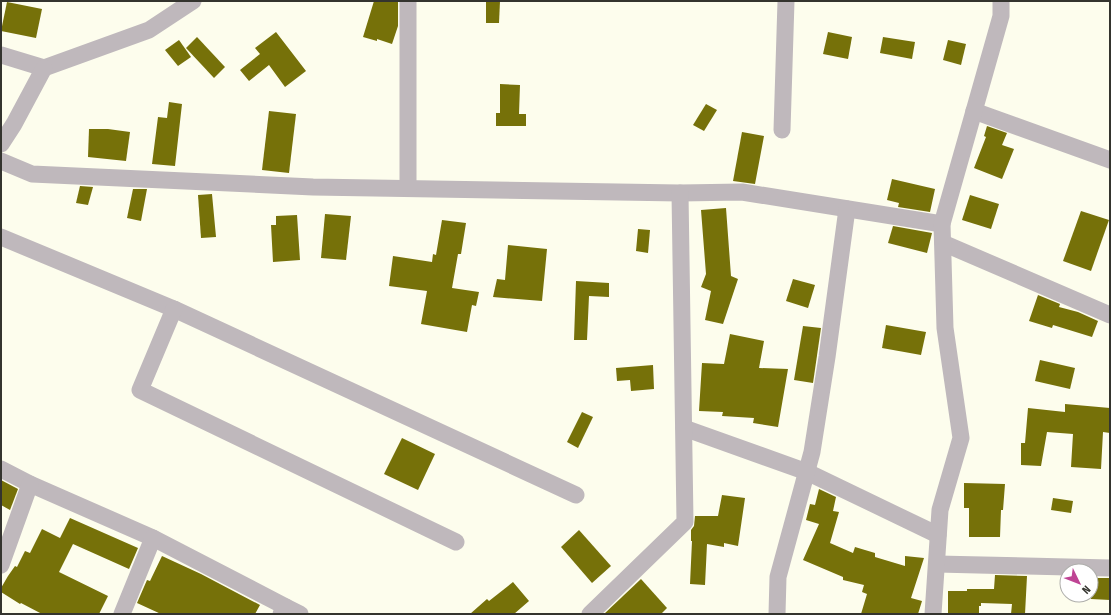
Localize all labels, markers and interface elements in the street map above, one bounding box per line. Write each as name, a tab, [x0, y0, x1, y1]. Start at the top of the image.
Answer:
north arrow	[1059, 563, 1099, 603]
text: N	[1079, 583, 1093, 596]

